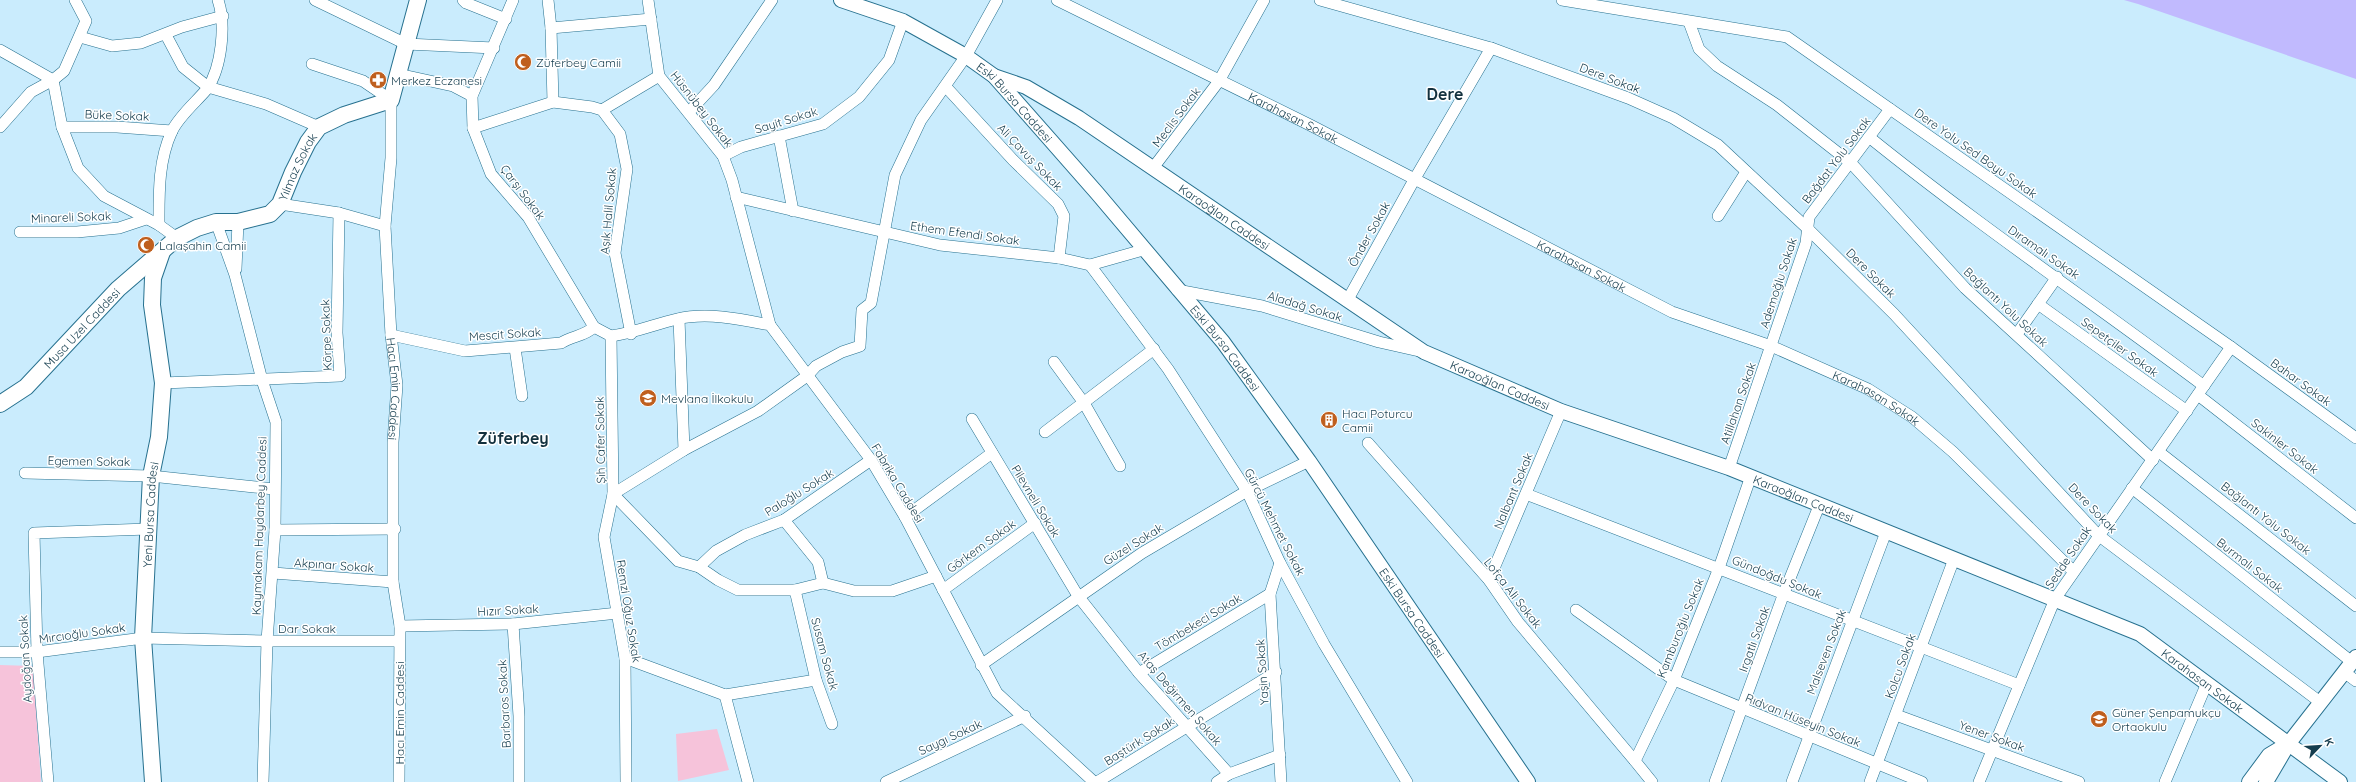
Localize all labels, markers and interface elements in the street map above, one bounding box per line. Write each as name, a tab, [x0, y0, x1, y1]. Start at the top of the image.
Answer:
mosque icon: Züferbey Camii	[513, 52, 533, 72]
place label: Züferbey Camii	[536, 55, 621, 70]
street label: Eski Bursa Caddesi	[974, 59, 1056, 145]
street label: Dere Sokak	[1577, 60, 1643, 96]
street label: Hüsnübey Sokak	[667, 68, 737, 150]
pharmacy icon: Merkez Eczanesi	[368, 70, 388, 90]
place label: Merkez Eczanesi	[391, 73, 482, 88]
street label: Meclis Sokak	[1149, 84, 1203, 150]
district label: Dere	[1426, 84, 1464, 104]
street label: Karahasan Sokak	[1246, 88, 1341, 146]
street label: Sayit Sokak	[753, 103, 819, 137]
street label: Dere Yolu Sed Boyu Sokak	[1912, 105, 2040, 201]
street label: Büke Sokak	[84, 106, 150, 124]
street label: Bağdat Yolu Sokak	[1798, 114, 1874, 206]
street label: Ali Çavuş Sokak	[994, 120, 1066, 194]
street label: Yılmaz Sokak	[275, 130, 320, 203]
street label: Çarşı Sokak	[497, 161, 549, 223]
street label: Aşık Halil Sokak	[597, 167, 619, 255]
street label: Karaoğlan Caddesi	[1176, 180, 1273, 253]
street label: Önder Sokak	[1345, 199, 1393, 269]
street label: Minareli Sokak	[31, 208, 111, 226]
street label: Ethem Efendi Sokak	[909, 218, 1021, 248]
street label: Dıramalı Sokak	[2005, 222, 2083, 282]
mosque icon: Lalaşahin Camii	[136, 235, 156, 255]
street label: Karahasan Sokak	[1534, 236, 1629, 295]
street label: Ademoğlu Sokak	[1756, 236, 1800, 330]
place label: Lalaşahin Camii	[159, 238, 246, 253]
street label: Dere Sokak	[1843, 245, 1899, 301]
street label: Bağlantı Yolu Sokak	[1961, 264, 2051, 350]
street label: Musa Uzel Caddesi	[40, 285, 123, 371]
street label: Aladağ Sokak	[1266, 288, 1344, 324]
street label: Körpe Sokak	[317, 299, 335, 371]
street label: Eski Bursa Caddesi	[1187, 302, 1263, 394]
street label: Sepetçiler Sokak	[2078, 314, 2162, 380]
street label: Mescit Sokak	[468, 324, 542, 344]
street label: Hacı Emin Caddesi	[384, 336, 404, 441]
street label: Bahar Sokak	[2268, 355, 2334, 409]
street label: Karaoğlan Caddesi	[1448, 357, 1552, 413]
street label: Atillahan Sokak	[1717, 360, 1759, 446]
street label: Karahasan Sokak	[1830, 367, 1923, 428]
school or university icon: Mevlana İlkokulu	[638, 388, 658, 408]
place label: Mevlana İlkokulu	[661, 391, 753, 406]
street label: Şıh Cafer Sokak	[592, 396, 608, 484]
place label: Hacı Poturcu Camii	[1342, 406, 1413, 435]
building icon: Hacı Poturcu Camii	[1319, 410, 1339, 430]
street label: Sakinler Sokak	[2248, 415, 2322, 477]
district label: Züferbey	[477, 428, 549, 448]
street label: Kaymakam Haydarbey Caddesi	[248, 436, 270, 616]
street label: Fabrika Caddesi	[868, 441, 928, 525]
street label: Nalbant Sokak	[1490, 450, 1536, 532]
street label: Egemen Sokak	[48, 453, 130, 469]
street label: Yeni Bursa Caddesi	[139, 460, 161, 568]
street label: Pilevneli Sokak	[1009, 462, 1063, 540]
street label: Paloğlu Sokak	[762, 465, 836, 519]
street label: Gürcü Mehmet Sokak	[1241, 466, 1309, 578]
street label: Karaoğlan Caddesi	[1751, 471, 1856, 525]
street label: Bağlantı Yolu Sokak	[2218, 478, 2314, 558]
street label: Dere Sokak	[2065, 480, 2121, 536]
street label: Görkem Sokak	[944, 516, 1018, 576]
street label: Güzel Sokak	[1100, 520, 1166, 568]
street label: Sedde Sokak	[2042, 523, 2094, 591]
street label: Burmalı Sokak	[2214, 534, 2286, 596]
street label: Gündoğdu Sokak	[1730, 552, 1824, 602]
street label: Akpınar Sokak	[293, 555, 375, 575]
street label: Lofça Ali Sokak	[1481, 555, 1545, 631]
street label: Remzi Oğuz Sokak	[613, 559, 645, 663]
street label: Eski Bursa Caddesi	[1376, 565, 1448, 660]
street label: Kamburoğlu Sokak	[1653, 576, 1707, 680]
street label: Tömbekeci Sokak	[1152, 590, 1244, 654]
street label: Hızır Sokak	[477, 601, 539, 619]
street label: Irgatlı Sokak	[1735, 604, 1773, 674]
street label: Malseven Sokak	[1803, 607, 1849, 697]
street label: Aydoğan Sokak	[15, 615, 35, 703]
street label: Susam Sokak	[808, 616, 842, 692]
street label: Mırcıoğlu Sokak	[38, 620, 126, 646]
street label: Dar Sokak	[278, 621, 336, 636]
street label: Kolcu Sokak	[1881, 631, 1919, 701]
street label: Yaşin Sokak	[1252, 639, 1272, 705]
street label: Karahasan Sokak	[2159, 645, 2247, 716]
street label: Ataş Değirmen Sokak	[1135, 648, 1225, 748]
street label: Barbaros Sokak	[494, 659, 514, 749]
street label: Hacı Emin Caddesi	[392, 661, 407, 765]
street label: Rıdvan Hüseyin Sokak	[1743, 690, 1863, 750]
place label: Güner Şenpamukçu Ortaokulu	[2112, 705, 2221, 734]
school or university icon: Güner Şenpamukçu Ortaokulu	[2089, 709, 2109, 729]
street label: Baştürk Sokak	[1101, 713, 1177, 769]
street label: Saygı Sokak	[916, 716, 984, 758]
street label: Yener Sokak	[1957, 717, 2027, 755]
north arrow	[2300, 726, 2340, 766]
text: K	[2321, 736, 2337, 748]

